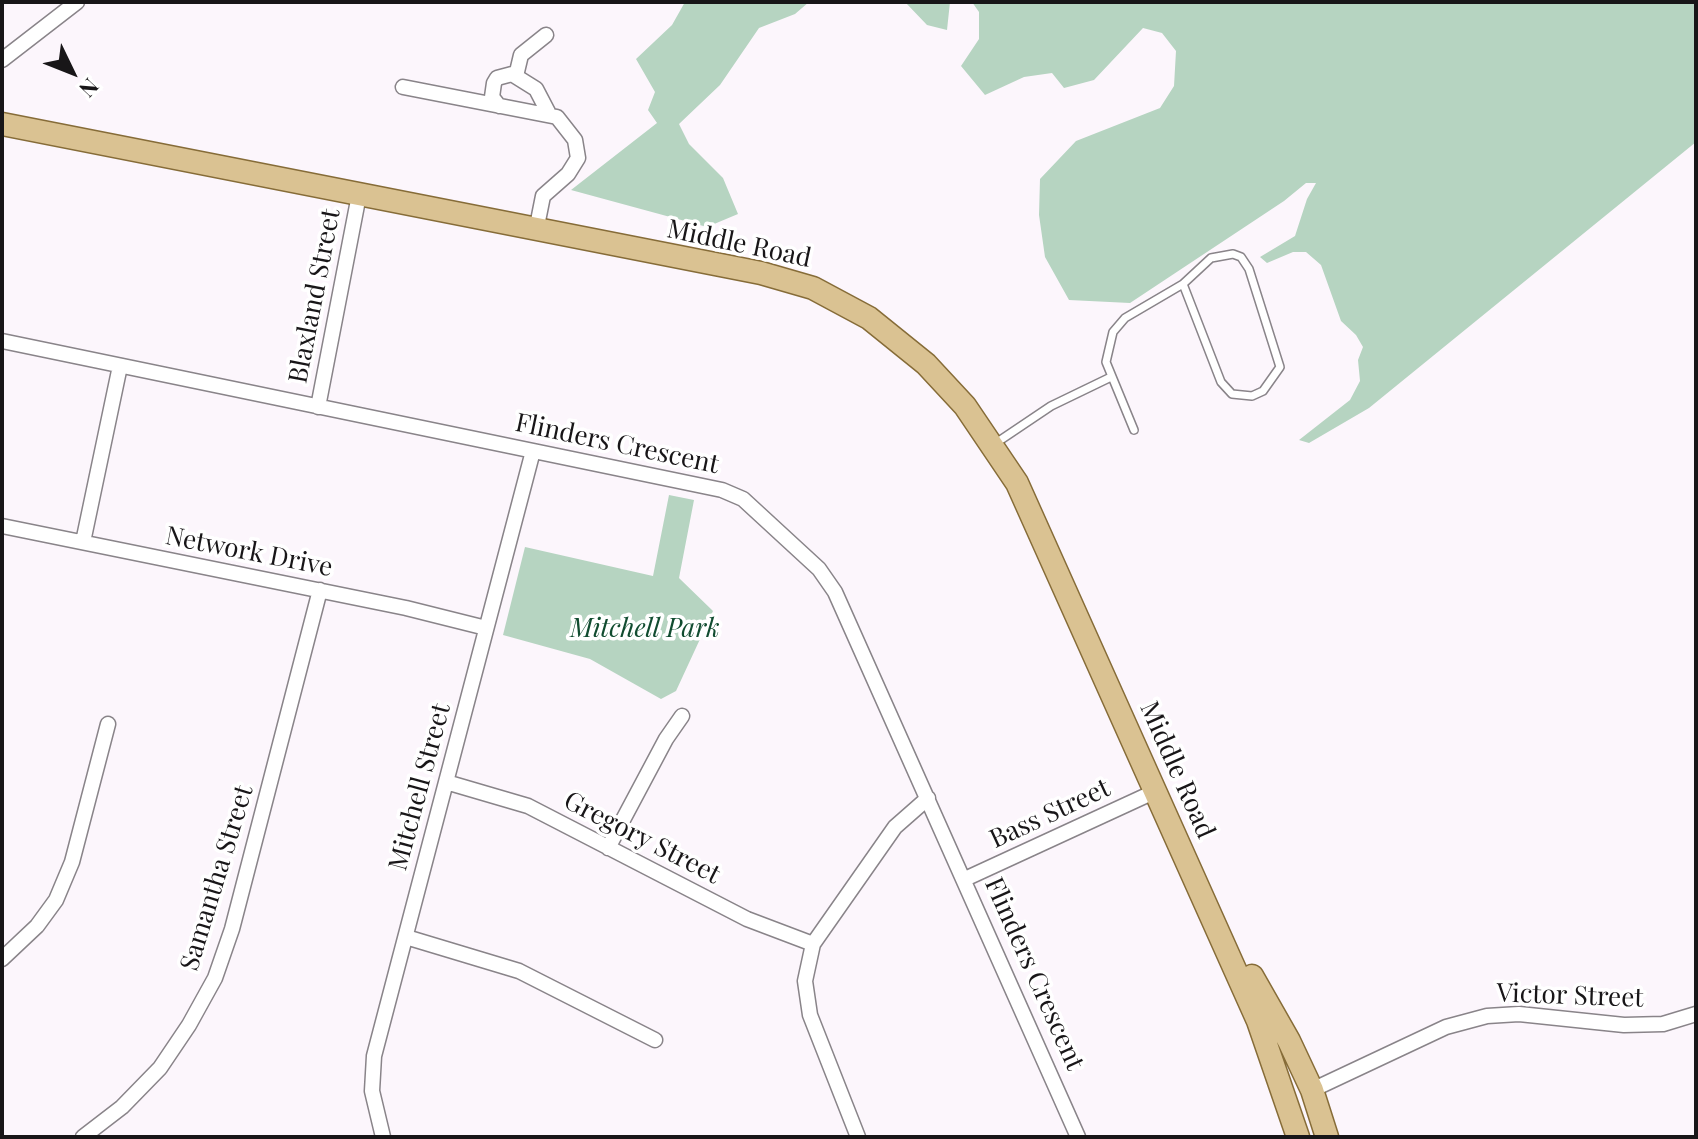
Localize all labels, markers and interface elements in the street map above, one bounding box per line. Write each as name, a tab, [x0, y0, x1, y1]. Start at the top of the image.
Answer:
north arrow	[32, 32, 112, 112]
text: N	[73, 72, 106, 104]
street label: Blaxland Street	[283, 206, 347, 386]
street label: Middle Road	[664, 214, 814, 274]
street label: Flinders Crescent	[512, 407, 722, 481]
street label: Network Drive	[163, 520, 335, 584]
park label: Mitchell Park	[570, 613, 720, 645]
street label: Middle Road	[1133, 697, 1221, 843]
street label: Mitchell Street	[383, 700, 457, 874]
street label: Bass Street	[985, 773, 1115, 855]
street label: Samantha Street	[174, 782, 260, 974]
street label: Gregory Street	[559, 785, 725, 891]
street label: Flinders Crescent	[978, 873, 1090, 1075]
street label: Victor Street	[1496, 978, 1644, 1014]

